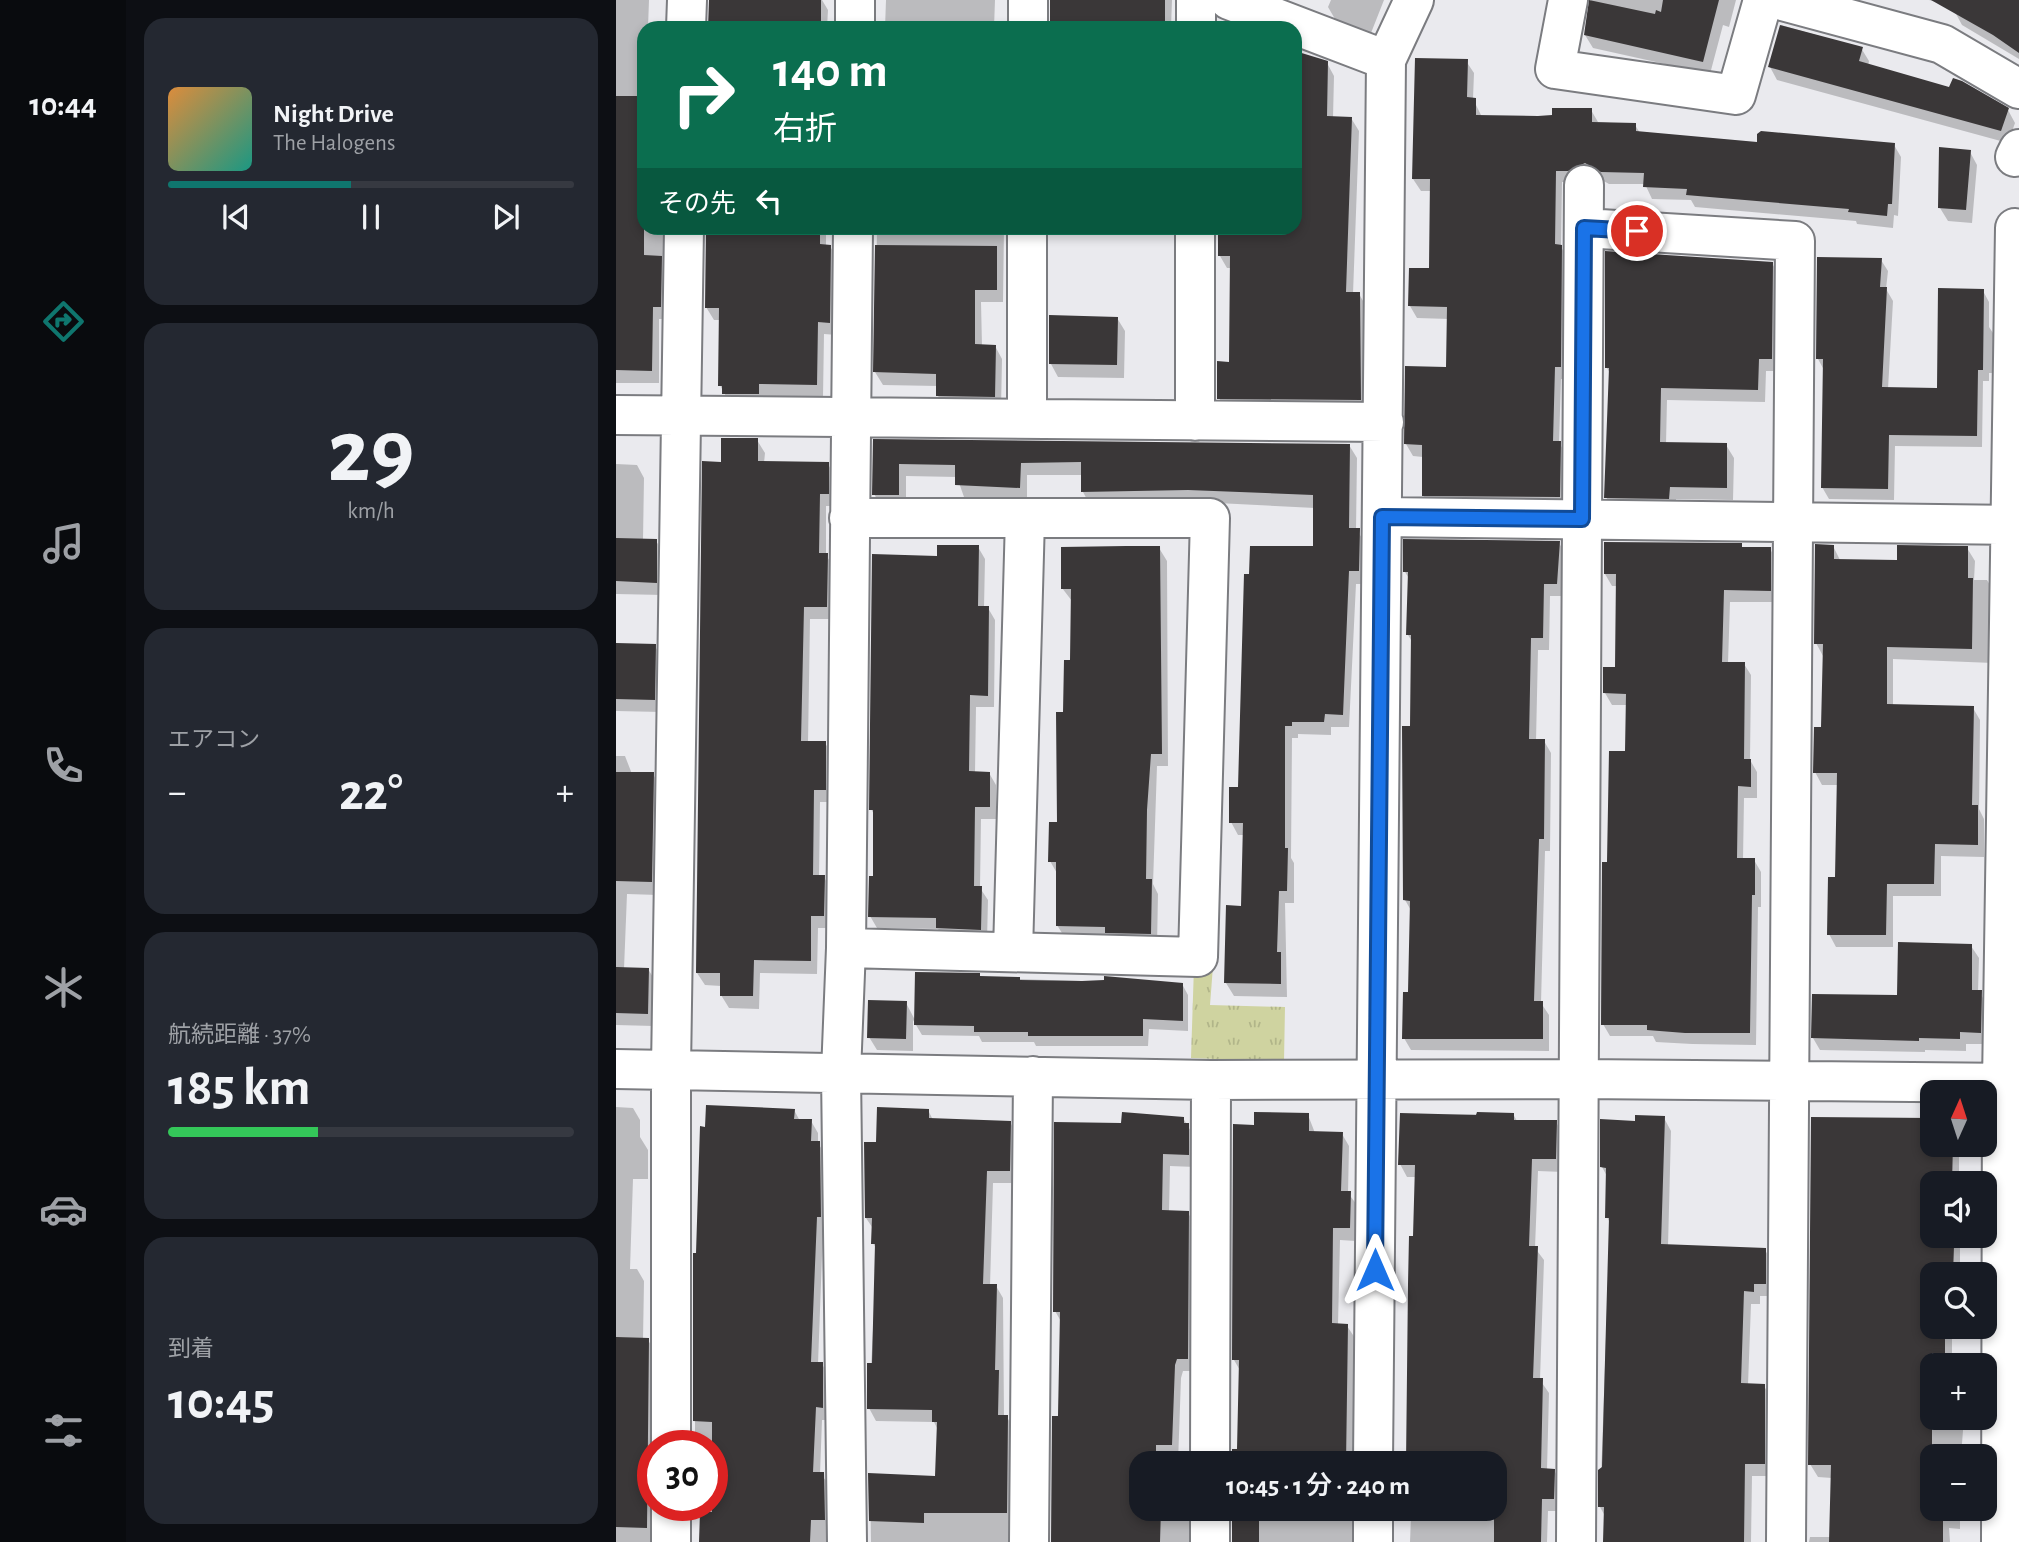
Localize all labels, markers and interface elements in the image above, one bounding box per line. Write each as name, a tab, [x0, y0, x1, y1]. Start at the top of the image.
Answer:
text: 140 m	[773, 47, 888, 96]
icon: right	[658, 49, 749, 140]
text: 10:44	[29, 89, 97, 121]
text: Night Drive	[273, 101, 394, 127]
text: 右折	[773, 113, 837, 145]
text: The Halogens	[273, 132, 395, 155]
icon: left	[750, 182, 788, 220]
text: その先	[658, 191, 736, 217]
icon: previous	[217, 198, 255, 236]
icon: pause	[352, 198, 390, 236]
icon: next	[487, 198, 525, 236]
pin	[1607, 201, 1667, 261]
icon: arrive	[1618, 212, 1656, 250]
icon: directions	[39, 297, 88, 346]
text: 29	[328, 407, 414, 498]
text: km/h	[347, 500, 395, 523]
icon: music	[39, 519, 88, 568]
text: エアコン	[168, 729, 260, 752]
icon: phone	[39, 741, 88, 790]
text: 22°	[339, 767, 403, 819]
text: −	[168, 774, 186, 812]
text: +	[556, 774, 574, 812]
icon: climate	[39, 963, 88, 1012]
text: 航続距離 · 37%	[168, 1024, 311, 1047]
text: 185 km	[168, 1062, 310, 1114]
north arrow	[1920, 1080, 1997, 1157]
map controls	[1920, 1080, 1997, 1521]
button: sound	[1920, 1171, 1997, 1248]
icon: car	[39, 1185, 88, 1234]
position arrow	[1338, 1233, 1412, 1307]
button: search	[1920, 1262, 1997, 1339]
text: 到着	[168, 1338, 214, 1361]
button: +	[1920, 1353, 1997, 1430]
text: 10:45	[168, 1376, 274, 1428]
icon: filters	[39, 1406, 88, 1455]
speed limit sign: 30	[637, 1430, 728, 1521]
button: −	[1920, 1444, 1997, 1521]
text: 10:45 · 1 分 · 240 m	[1226, 1473, 1410, 1499]

